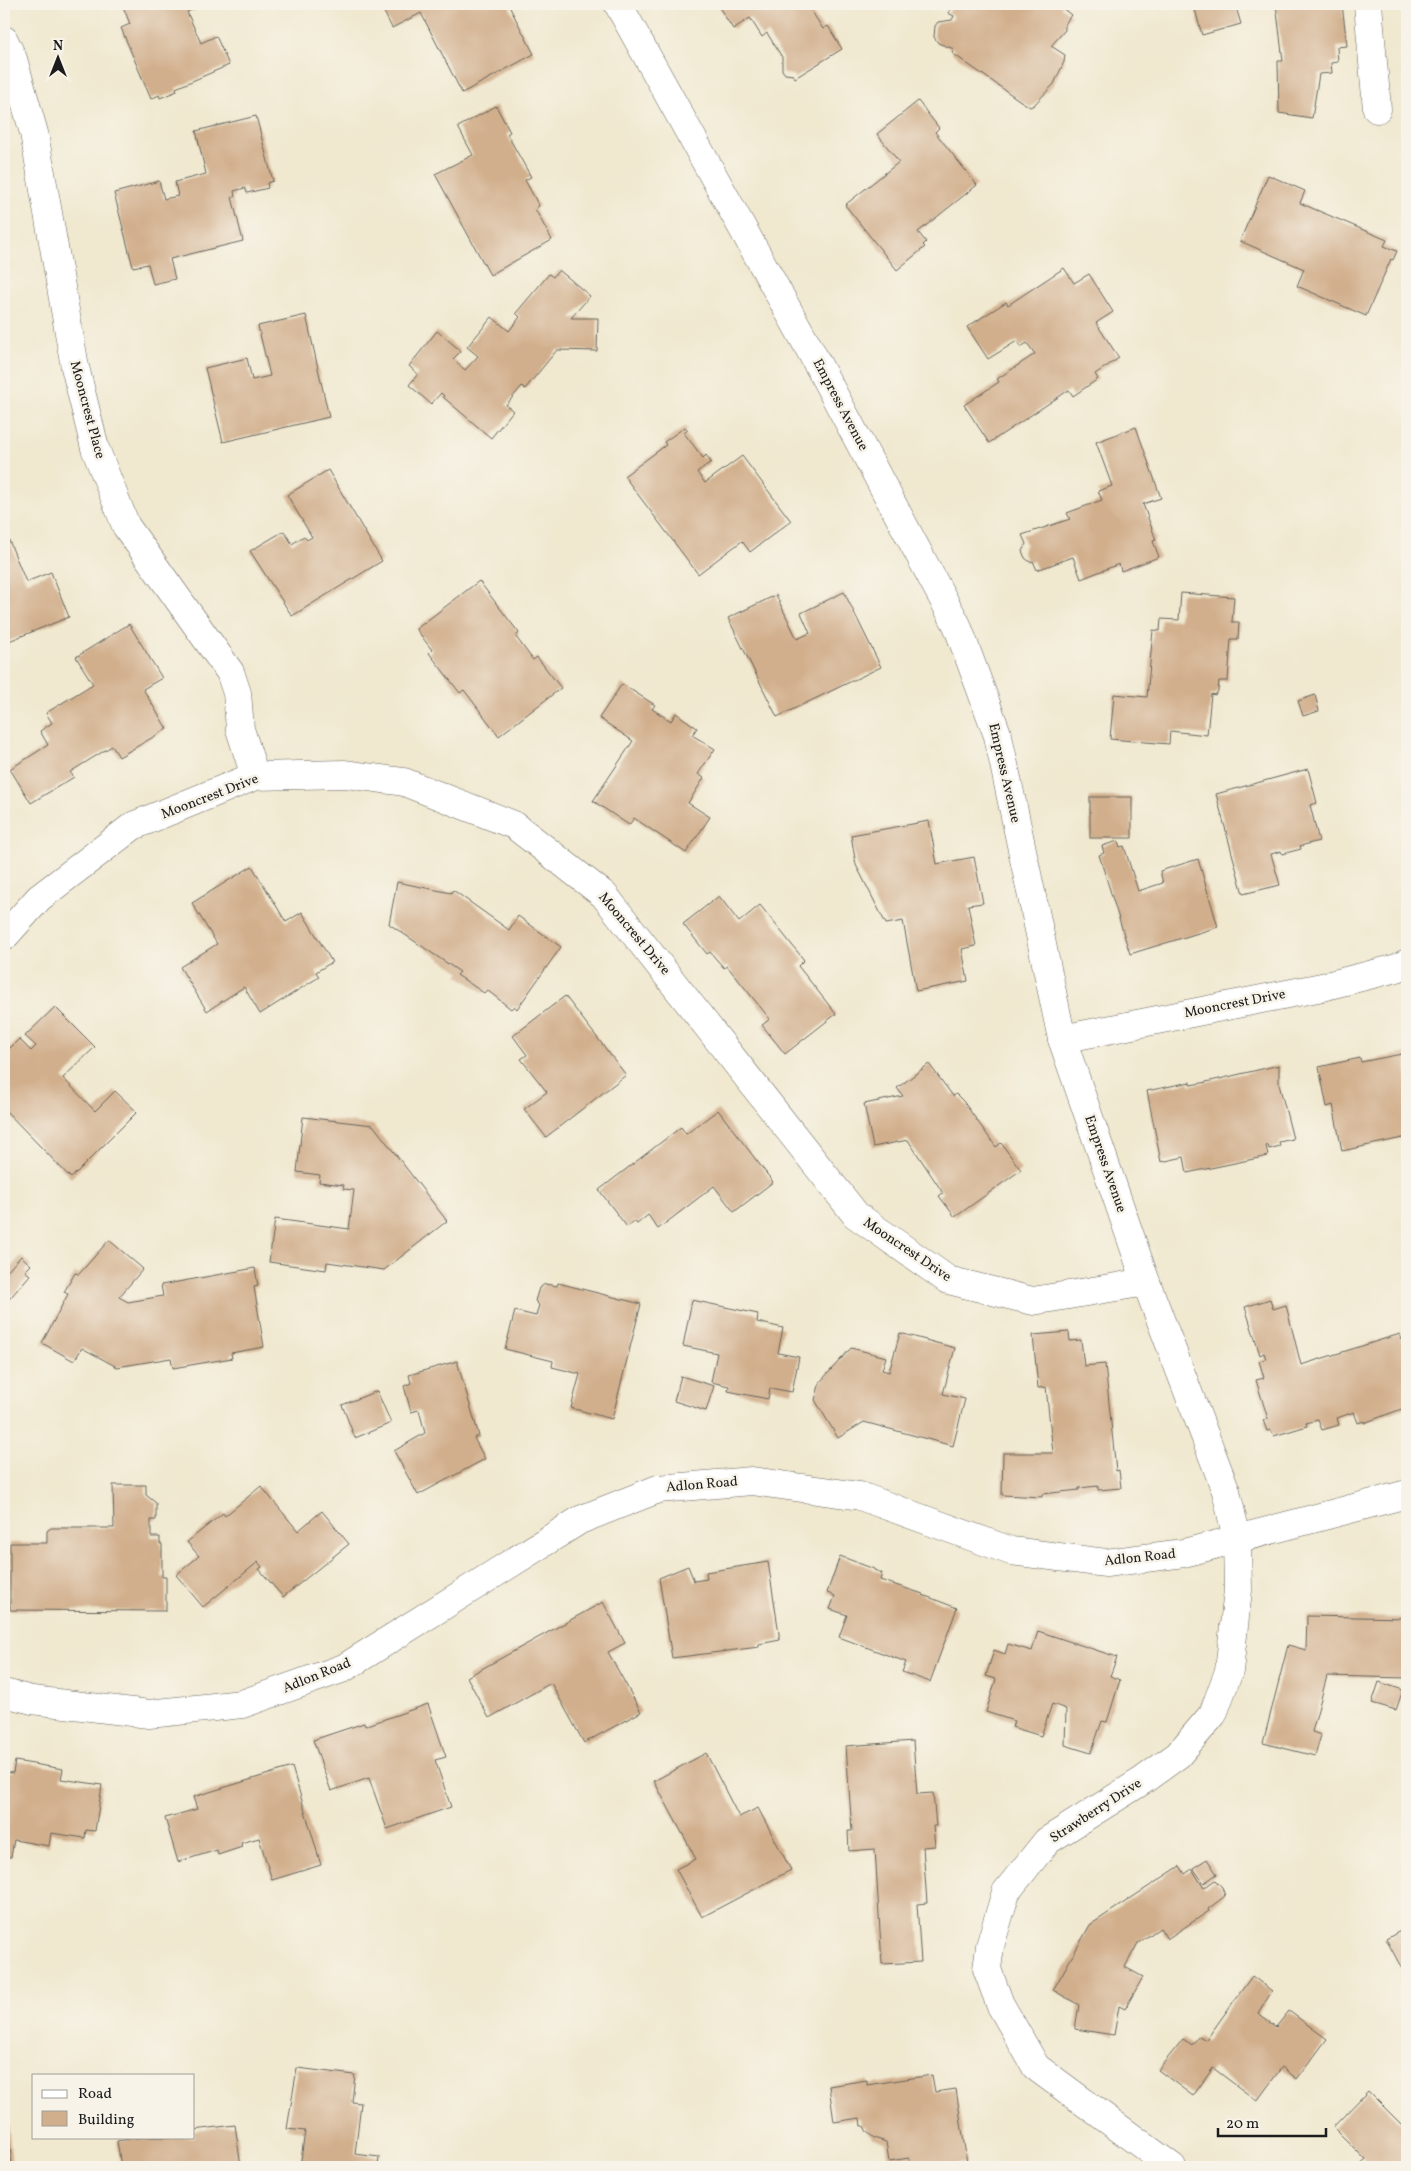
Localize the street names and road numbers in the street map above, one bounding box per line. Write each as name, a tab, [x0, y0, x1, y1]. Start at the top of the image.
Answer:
street label: Empress Avenue	[808, 356, 872, 455]
street label: Mooncrest Place	[65, 359, 109, 461]
street label: Empress Avenue	[983, 721, 1025, 825]
street label: Mooncrest Drive	[159, 770, 262, 824]
street label: Mooncrest Drive	[594, 889, 675, 980]
street label: Mooncrest Drive	[1183, 985, 1288, 1023]
street label: Empress Avenue	[1079, 1113, 1131, 1216]
street label: Mooncrest Drive	[859, 1213, 955, 1287]
street label: Adlon Road	[665, 1472, 739, 1498]
street label: Adlon Road	[1103, 1545, 1177, 1571]
street label: Adlon Road	[280, 1654, 354, 1698]
street label: Strawberry Drive	[1046, 1774, 1146, 1848]

